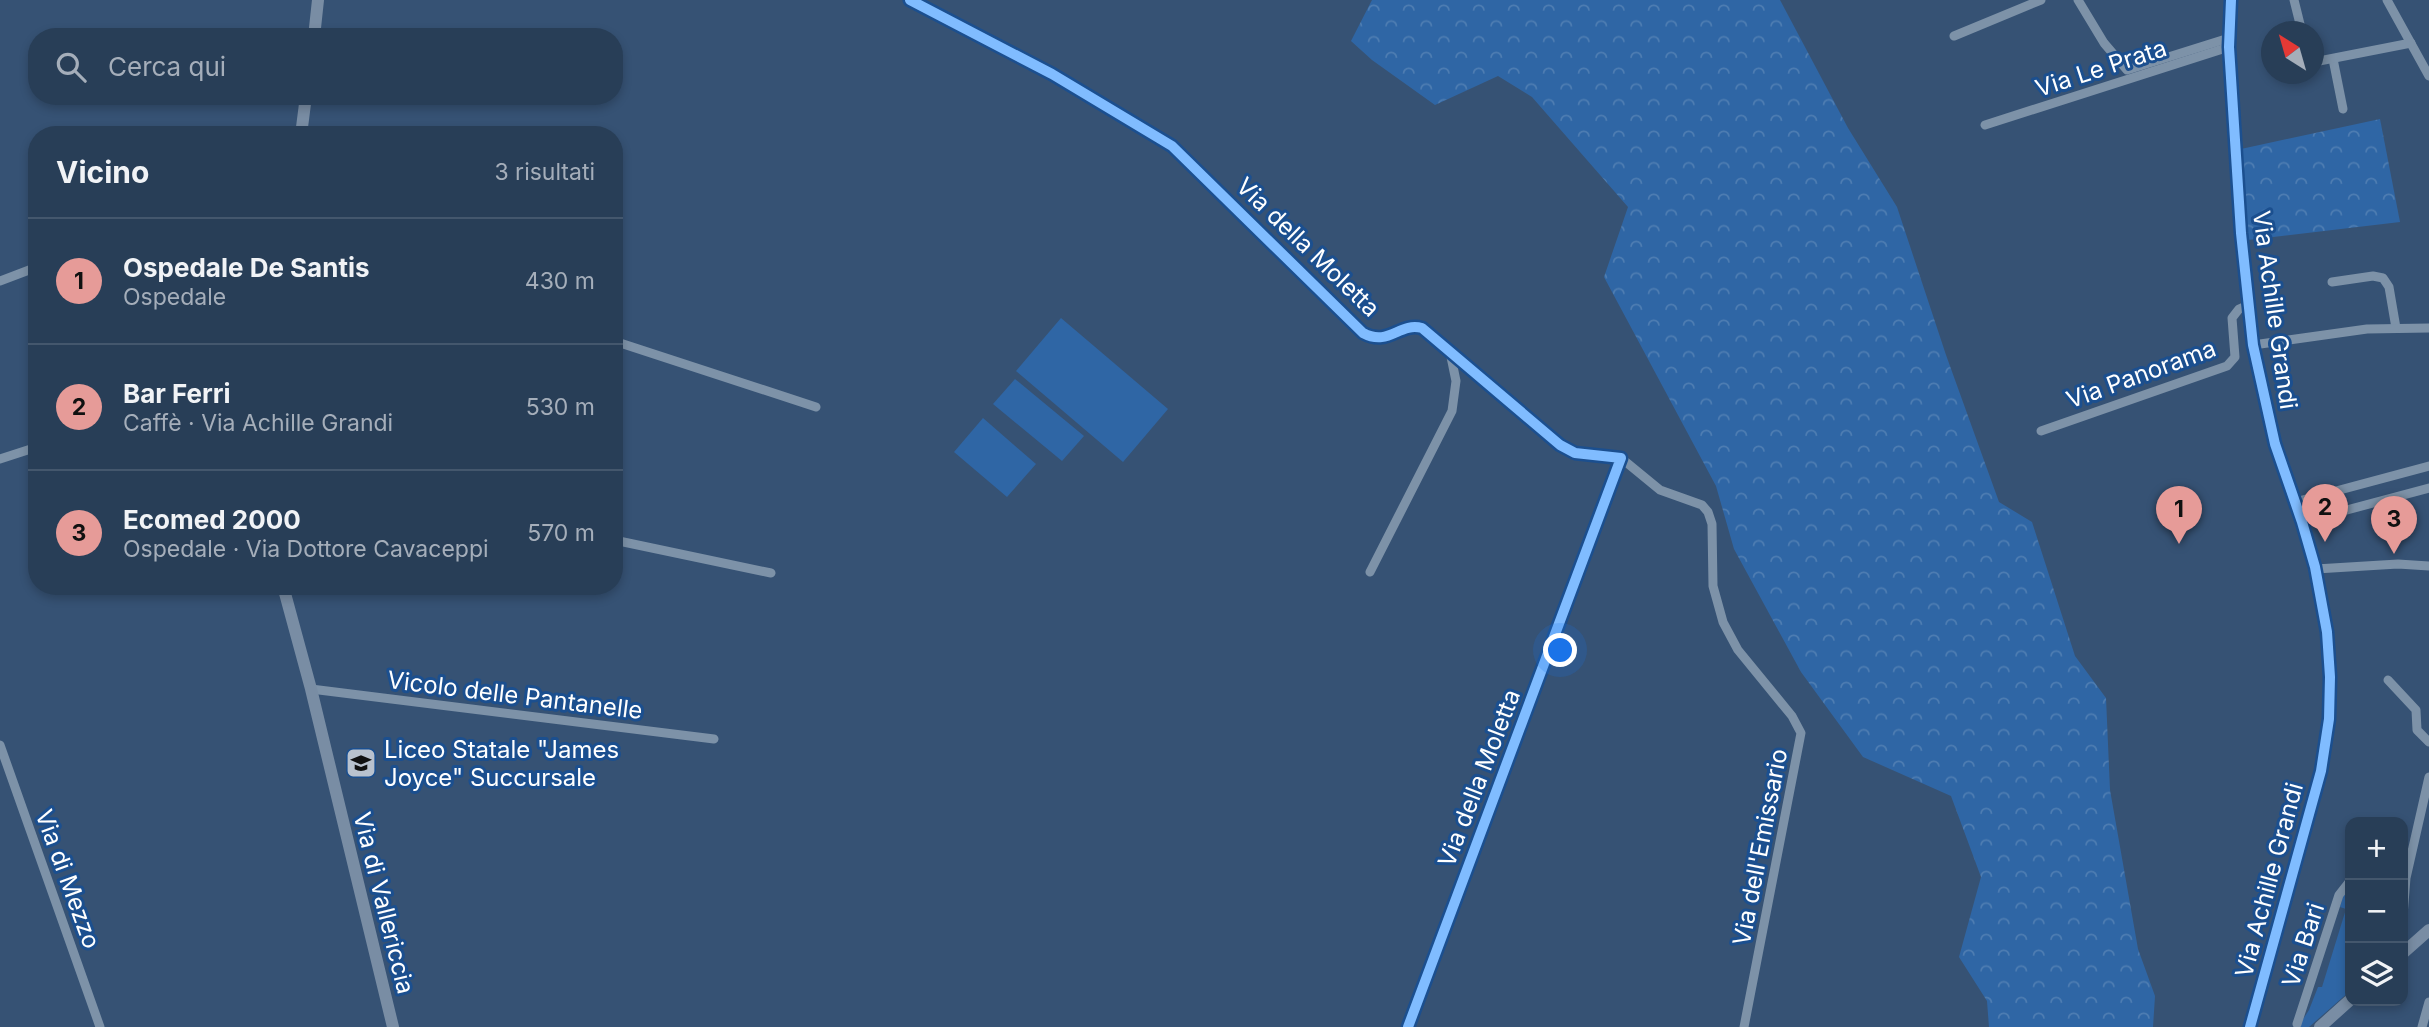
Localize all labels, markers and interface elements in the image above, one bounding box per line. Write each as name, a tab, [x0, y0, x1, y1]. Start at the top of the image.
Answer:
north arrow	[2261, 21, 2324, 84]
search box	[28, 28, 623, 105]
street label: Via Le Prata	[2032, 33, 2170, 103]
icon: search	[52, 48, 90, 86]
text: Cerca qui	[108, 51, 226, 82]
text: Vicino	[56, 154, 149, 190]
text: 3 risultati	[494, 158, 595, 186]
street label: Via della Moletta	[1230, 171, 1386, 323]
street label: Via Achille Grandi	[2247, 209, 2303, 411]
text: Ospedale De Santis	[123, 252, 370, 283]
text: 1	[74, 267, 84, 295]
text: 430 m	[525, 267, 595, 295]
text: Ospedale	[123, 283, 226, 311]
street label: Via Panorama	[2062, 334, 2220, 414]
text: Bar Ferri	[123, 378, 231, 409]
text: 2	[72, 393, 86, 421]
text: 530 m	[526, 393, 595, 421]
text: Caffè · Via Achille Grandi	[123, 409, 393, 437]
pin: 2	[2302, 484, 2348, 542]
pin: 1	[2156, 486, 2202, 544]
pin: 3	[2371, 496, 2417, 554]
text: Ecomed 2000	[123, 504, 301, 535]
text: 3	[72, 519, 86, 547]
text: 570 m	[527, 519, 595, 547]
text: Ospedale · Via Dottore Cavaceppi	[123, 535, 489, 563]
your location	[1543, 633, 1577, 667]
street label: Vicolo delle Pantanelle	[386, 665, 644, 725]
street label: Via della Moletta	[1432, 685, 1526, 871]
place label: Liceo Statale "James Joyce" Succursale	[384, 735, 619, 792]
school or university icon: Liceo Statale "James Joyce" Succursale	[344, 746, 378, 780]
street label: Via dell'Emissario	[1727, 746, 1793, 948]
street label: Via Achille Grandi	[2229, 779, 2309, 981]
street label: Via di Mezzo	[29, 806, 107, 952]
street label: Via di Vallericcia	[347, 809, 421, 997]
map controls	[2345, 817, 2408, 1006]
button: +	[2345, 817, 2408, 880]
button: −	[2345, 880, 2408, 943]
street label: Via Bari	[2276, 899, 2330, 991]
button: layers	[2345, 943, 2408, 1006]

